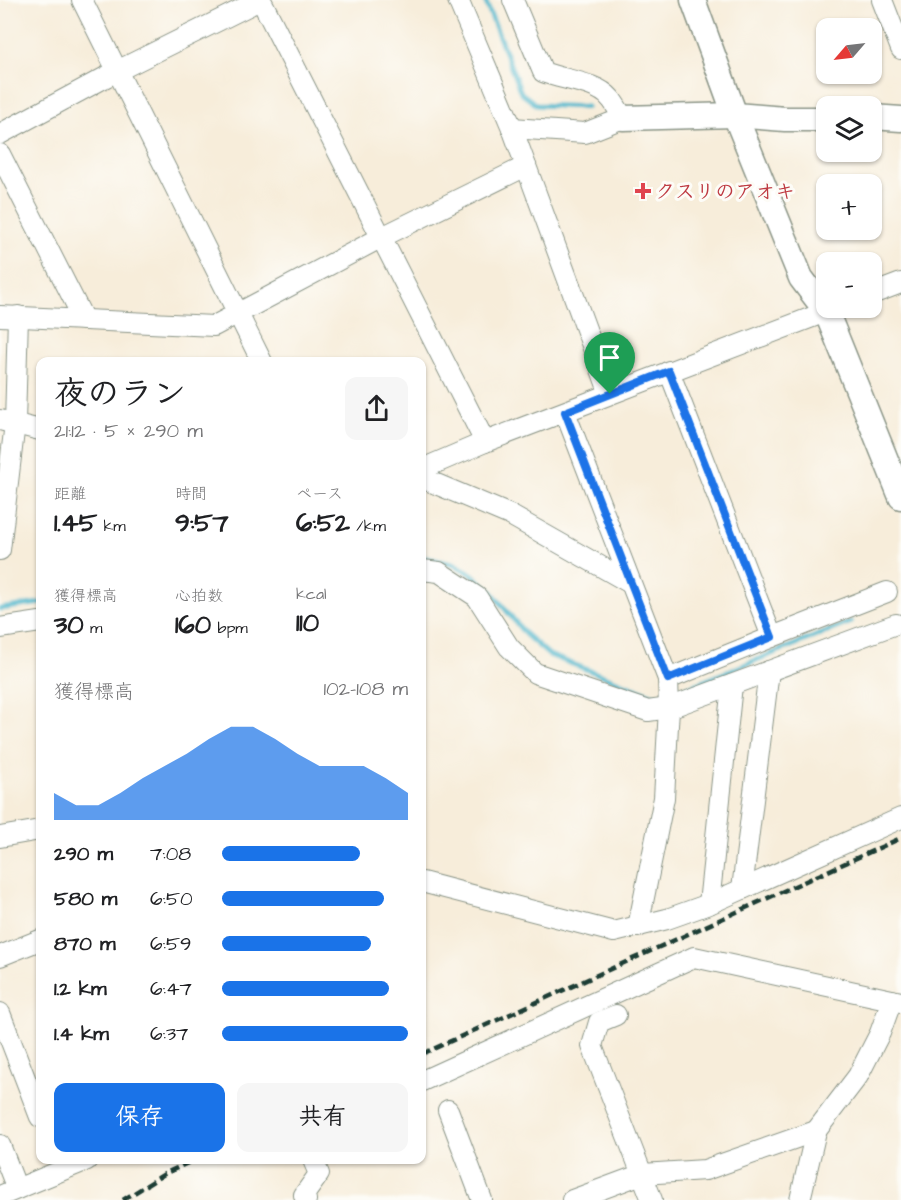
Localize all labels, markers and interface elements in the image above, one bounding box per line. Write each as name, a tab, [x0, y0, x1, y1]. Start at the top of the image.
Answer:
north arrow	[816, 18, 882, 84]
map controls	[816, 18, 882, 318]
button: layers	[816, 96, 882, 162]
button: +	[816, 174, 882, 240]
place label: クスリのアオキ	[655, 178, 795, 206]
marker: クスリのアオキ	[636, 184, 650, 198]
button: −	[816, 252, 882, 318]
pin	[584, 332, 635, 394]
icon: arrive	[593, 341, 626, 374]
text: 夜のラン	[54, 371, 186, 417]
button: share	[345, 377, 408, 440]
text: 21:12 · 5 × 290 m	[54, 417, 203, 445]
text: 距離	[54, 483, 86, 505]
text: 時間	[175, 483, 207, 505]
text: ペース	[296, 483, 343, 505]
text: 1.45	[54, 505, 97, 541]
text: 9:57	[175, 505, 229, 541]
text: 6:52	[296, 505, 350, 541]
text: km	[97, 515, 126, 537]
text: /km	[350, 515, 386, 537]
text: kcal	[296, 583, 327, 605]
text: 獲得標高	[54, 585, 118, 607]
text: 心拍数	[175, 585, 223, 607]
text: 110	[296, 605, 319, 641]
text: 30	[54, 607, 84, 643]
text: 160	[175, 607, 211, 643]
text: m	[84, 617, 103, 639]
text: bpm	[211, 617, 248, 639]
text: 102–108 m	[323, 675, 408, 703]
text: 獲得標高	[54, 678, 134, 706]
text: 290 m	[54, 840, 113, 868]
text: 7:08	[150, 840, 191, 868]
text: 580 m	[54, 885, 117, 913]
text: 6:50	[150, 885, 193, 913]
text: 870 m	[54, 930, 115, 958]
text: 6:59	[150, 930, 191, 958]
text: 1.2 km	[54, 975, 107, 1003]
text: 6:47	[150, 975, 192, 1003]
text: 1.4 km	[54, 1020, 109, 1048]
text: 6:37	[150, 1020, 188, 1048]
button: 保存	[54, 1083, 225, 1152]
button: 共有	[237, 1083, 408, 1152]

